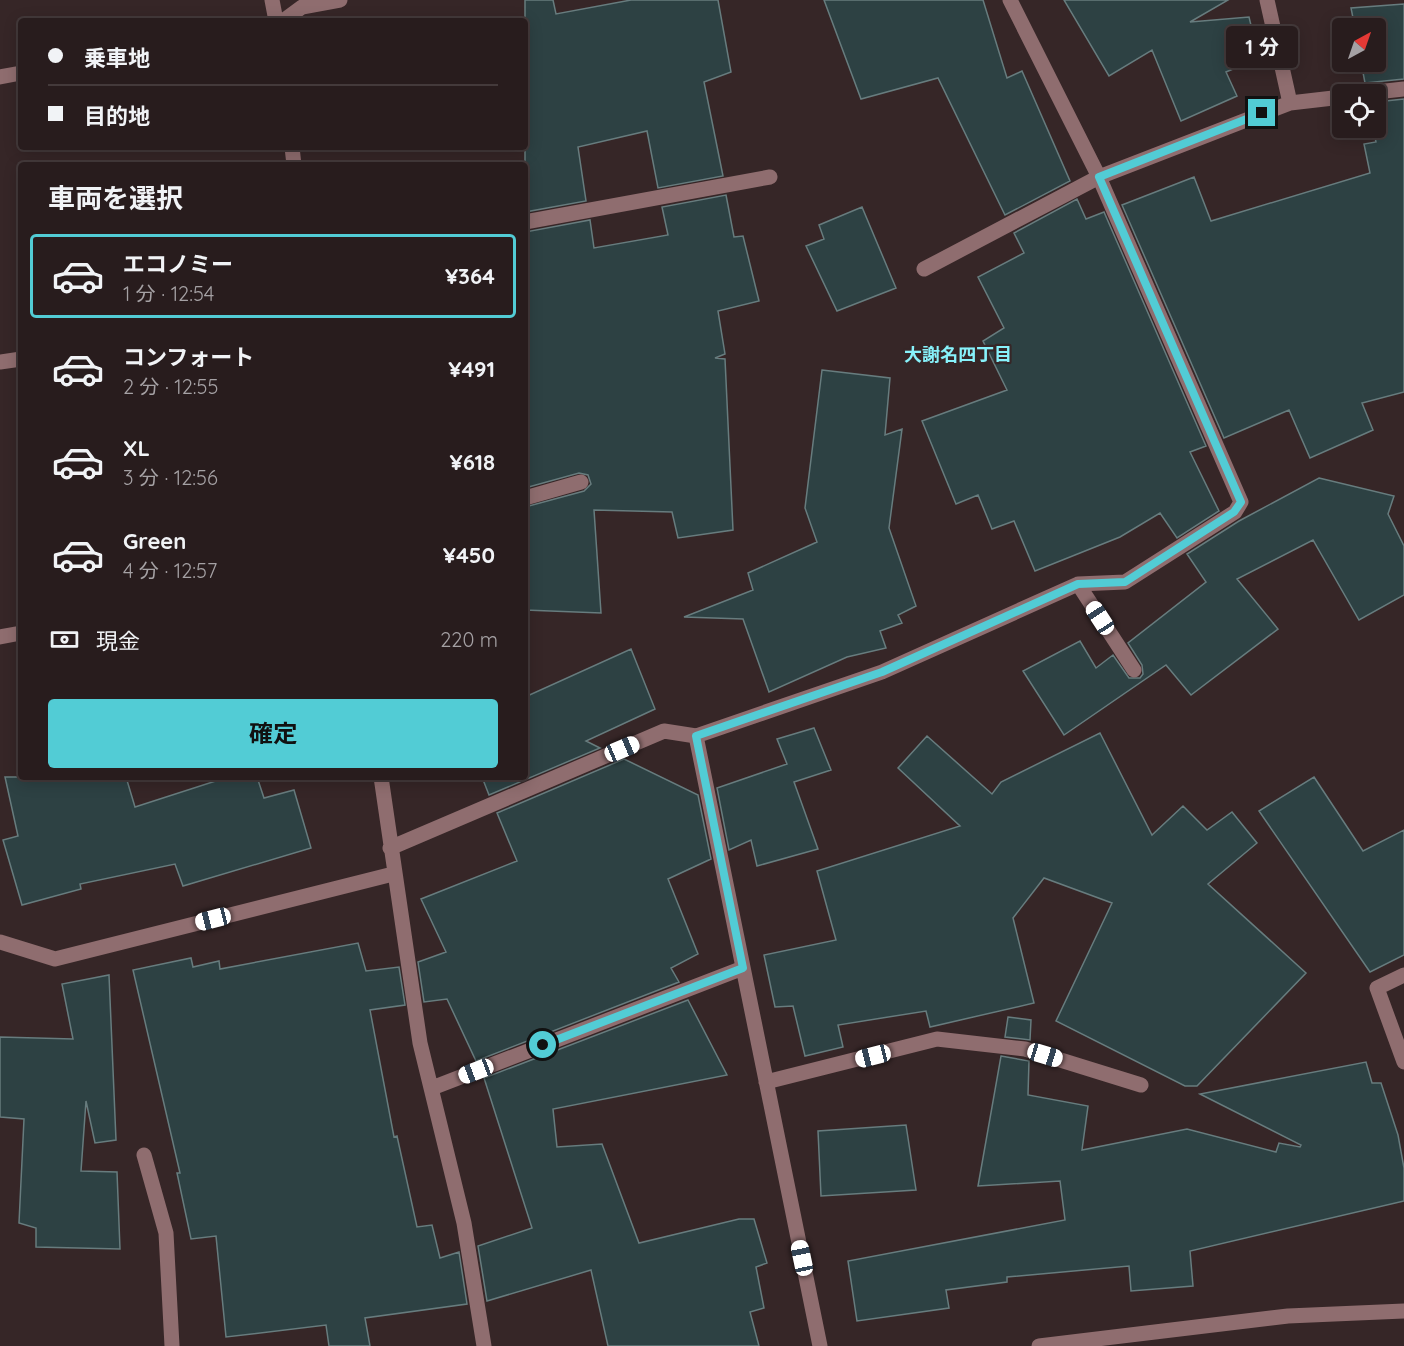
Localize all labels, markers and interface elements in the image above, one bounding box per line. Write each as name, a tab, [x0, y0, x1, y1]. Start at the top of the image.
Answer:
north arrow	[1332, 18, 1386, 72]
map controls	[1332, 18, 1386, 138]
callout: 1 分	[1226, 26, 1298, 68]
text: 1 分	[1245, 34, 1279, 59]
text: 乗車地	[84, 44, 150, 72]
button: locate	[1332, 84, 1386, 138]
route end	[1248, 99, 1275, 126]
text: 目的地	[84, 102, 150, 130]
text: 車両を選択	[48, 181, 183, 215]
icon: car	[51, 249, 105, 303]
text: エコノミー	[123, 250, 233, 278]
text: ¥364	[445, 262, 495, 290]
text: 1 分 · 12:54	[123, 281, 214, 306]
icon: car	[51, 342, 105, 396]
text: コンフォート	[123, 343, 254, 371]
district label: 大謝名四丁目	[904, 343, 1012, 366]
text: ¥491	[448, 355, 495, 383]
text: 2 分 · 12:55	[123, 374, 218, 399]
text: XL	[123, 434, 150, 462]
icon: car	[51, 435, 105, 489]
text: ¥618	[450, 448, 495, 476]
text: 3 分 · 12:56	[123, 465, 218, 490]
text: Green	[123, 527, 186, 555]
icon: car	[51, 528, 105, 582]
text: ¥450	[443, 541, 495, 569]
text: 4 分 · 12:57	[123, 558, 217, 583]
car	[1083, 598, 1117, 638]
icon: cash	[48, 623, 81, 656]
text: 現金	[96, 627, 140, 655]
text: 220 m	[440, 627, 498, 652]
button: 確定	[48, 699, 498, 768]
car	[602, 734, 642, 764]
car	[193, 906, 233, 932]
route start	[529, 1031, 556, 1058]
car	[1025, 1041, 1065, 1069]
car	[853, 1043, 893, 1069]
car	[456, 1056, 496, 1086]
car	[789, 1239, 815, 1277]

